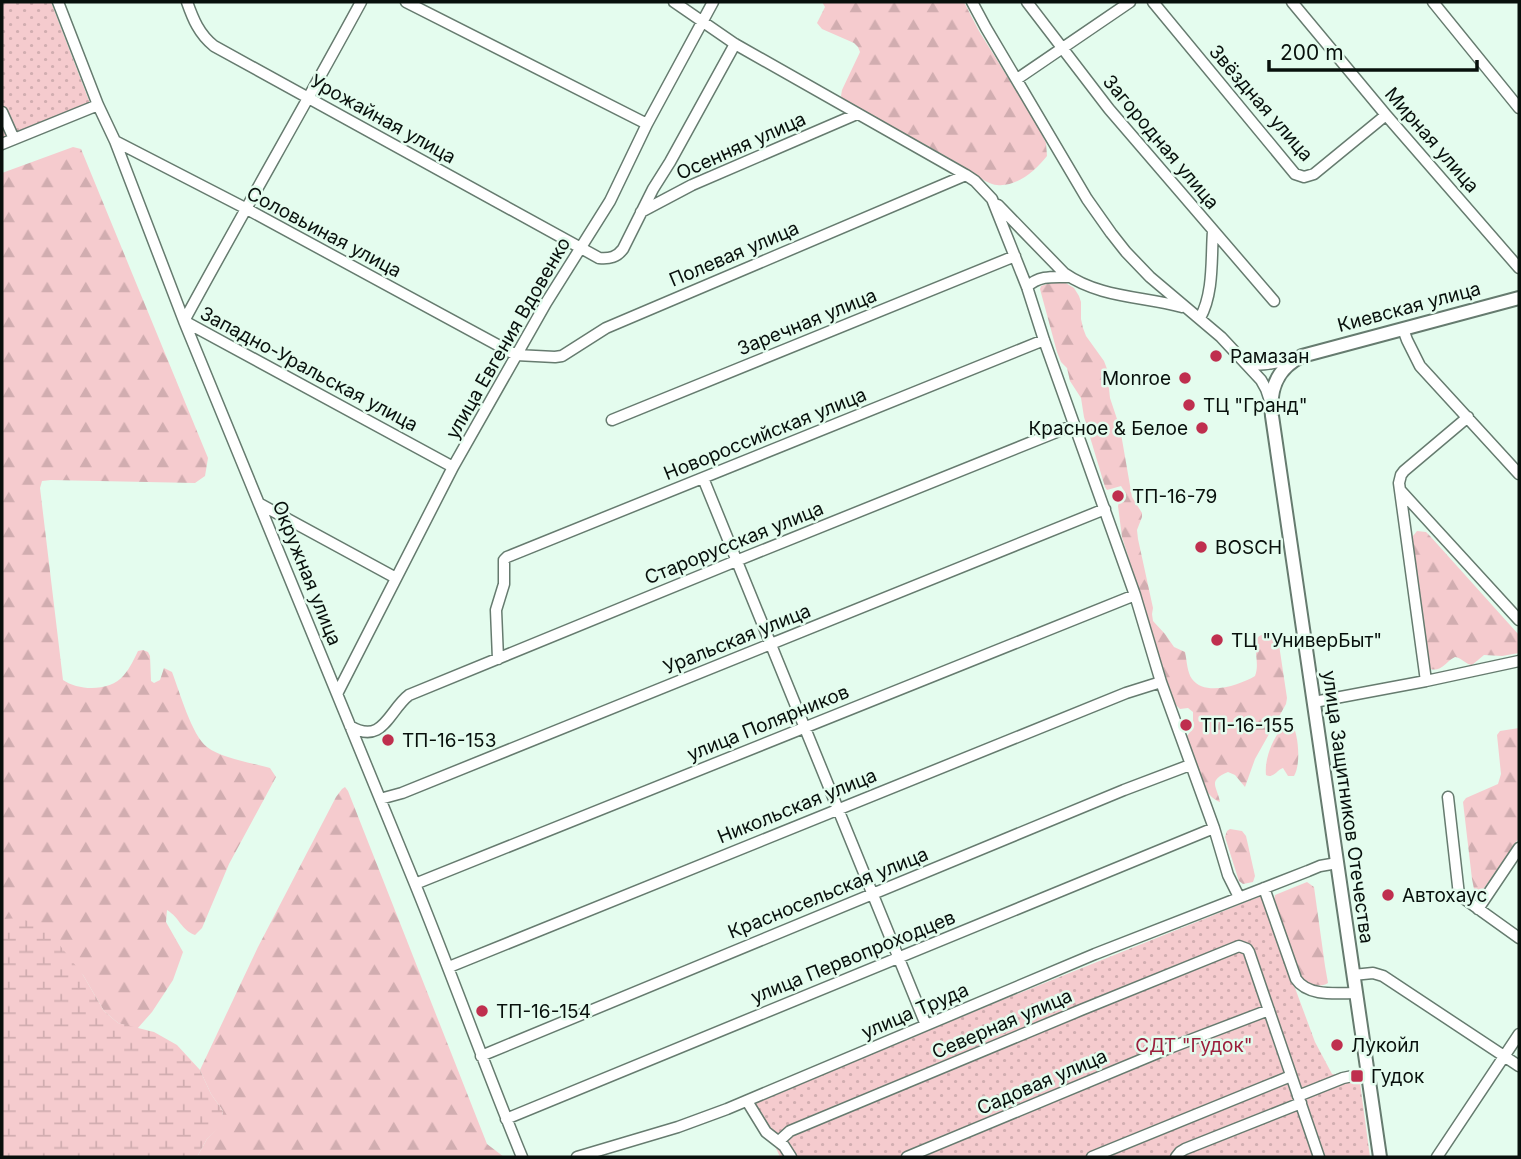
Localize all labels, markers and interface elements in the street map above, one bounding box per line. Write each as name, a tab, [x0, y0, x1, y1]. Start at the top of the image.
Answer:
scale bar	[1269, 28, 1477, 72]
street label: Звёздная улица	[1204, 40, 1318, 166]
text: 200 m	[1280, 40, 1344, 65]
street label: Урожайная улица	[306, 69, 460, 169]
street label: Загородная улица	[1098, 70, 1224, 214]
street label: Мирная улица	[1380, 83, 1484, 197]
street label: Осенняя улица	[673, 107, 809, 185]
street label: Соловьиная улица	[243, 181, 405, 283]
street label: Полевая улица	[666, 216, 802, 292]
street label: улица Евгения Вдовенко	[441, 233, 575, 443]
street label: Киевская улица	[1335, 277, 1483, 337]
street label: Заречная улица	[734, 284, 880, 360]
street label: Западно-Уральская улица	[196, 302, 422, 436]
place label: Рамазан	[1230, 345, 1309, 368]
marker: Рамазан	[1208, 348, 1224, 364]
place label: Monroe	[1102, 367, 1171, 390]
marker: Monroe	[1177, 370, 1193, 386]
street label: Новороссийская улица	[660, 383, 870, 485]
place label: ТЦ "Гранд"	[1203, 394, 1308, 417]
marker: ТЦ "Гранд"	[1181, 397, 1197, 413]
place label: Красное & Белое	[1029, 417, 1188, 440]
marker: Красное & Белое	[1194, 420, 1210, 436]
place label: ТП-16-79	[1132, 485, 1217, 508]
marker: ТП-16-79	[1110, 488, 1126, 504]
street label: Окружная улица	[268, 497, 346, 649]
street label: Старорусская улица	[641, 497, 827, 589]
place label: BOSCH	[1215, 536, 1282, 559]
marker: BOSCH	[1193, 539, 1209, 555]
street label: Уральская улица	[660, 599, 814, 679]
place label: ТЦ "УниверБыт"	[1231, 629, 1382, 652]
marker: ТЦ "УниверБыт"	[1209, 632, 1225, 648]
street label: улица Защитников Отечества	[1317, 669, 1379, 945]
street label: улица Полярников	[684, 680, 852, 766]
place label: ТП-16-155	[1200, 714, 1294, 737]
marker: ТП-16-155	[1178, 717, 1194, 733]
place label: ТП-16-153	[402, 729, 496, 752]
marker: ТП-16-153	[380, 732, 396, 748]
street label: Никольская улица	[714, 764, 880, 848]
street label: Красносельская улица	[725, 842, 931, 944]
place label: Автохаус	[1402, 884, 1487, 907]
marker: Автохаус	[1380, 887, 1396, 903]
street label: улица Первопроходцев	[747, 905, 959, 1009]
street label: улица Труда	[858, 978, 972, 1044]
street label: Северная улица	[928, 984, 1076, 1064]
place label: ТП-16-154	[496, 1000, 591, 1023]
marker: ТП-16-154	[474, 1003, 490, 1019]
park label: СДТ "Гудок"	[1135, 1034, 1253, 1057]
place label: Лукойл	[1351, 1034, 1419, 1057]
marker: Лукойл	[1329, 1037, 1345, 1053]
street label: Садовая улица	[973, 1044, 1111, 1120]
place label: Гудок	[1371, 1065, 1425, 1088]
marker: Гудок	[1349, 1068, 1365, 1084]

